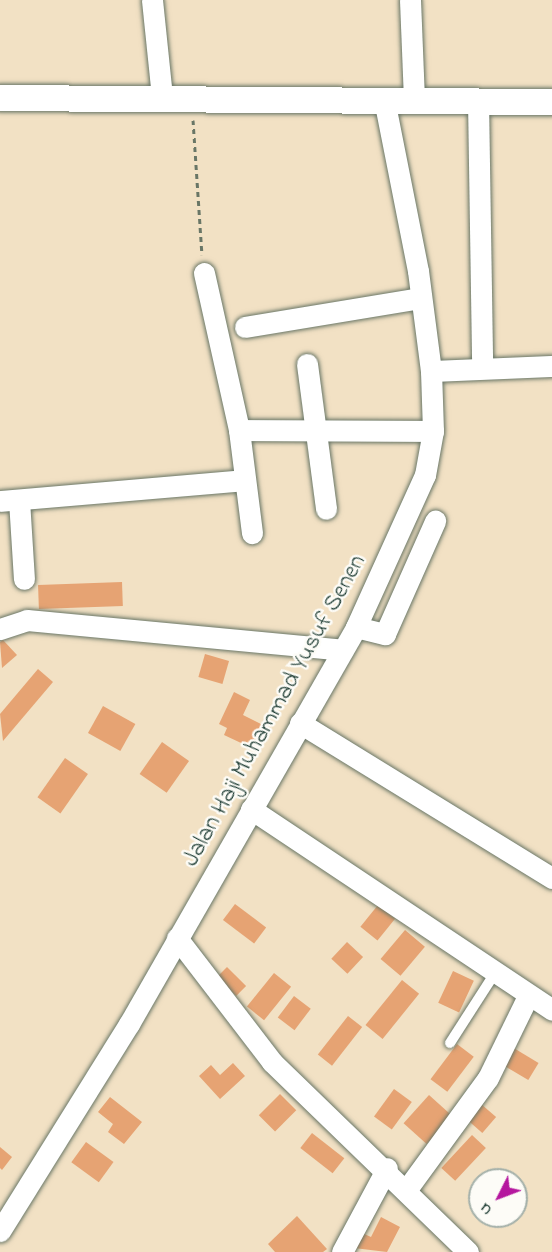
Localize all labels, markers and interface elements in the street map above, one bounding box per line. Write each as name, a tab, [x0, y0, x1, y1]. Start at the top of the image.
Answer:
street label: Jalan Haji Muhammad Yusuf Senen	[177, 550, 373, 872]
north arrow	[468, 1168, 528, 1228]
text: U	[474, 1197, 498, 1220]

